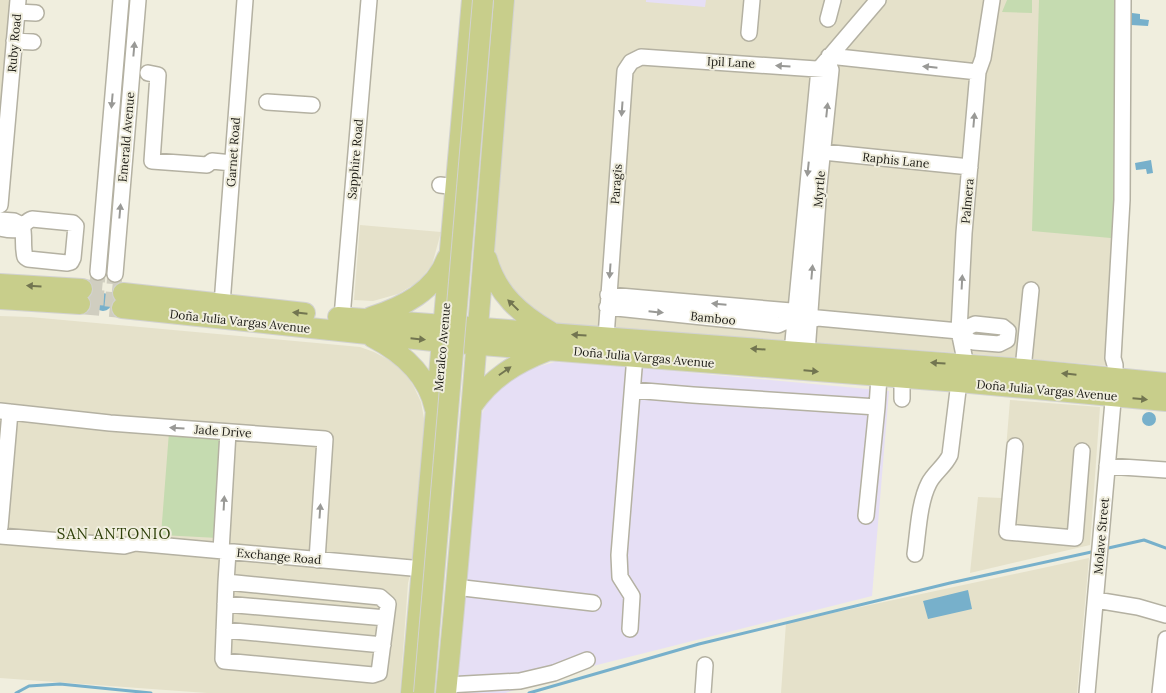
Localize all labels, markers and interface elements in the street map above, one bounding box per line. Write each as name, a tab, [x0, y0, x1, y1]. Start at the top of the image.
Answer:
street label: Ruby Road	[4, 13, 24, 73]
one-way arrow	[130, 40, 138, 56]
street label: Ipil Lane	[707, 53, 756, 71]
one-way arrow	[775, 62, 791, 70]
one-way arrow	[921, 63, 937, 71]
street label: Emerald Avenue	[115, 91, 137, 183]
one-way arrow	[108, 93, 116, 109]
one-way arrow	[618, 102, 626, 118]
one-way arrow	[823, 102, 831, 118]
one-way arrow	[970, 112, 978, 128]
street label: Garnet Road	[223, 117, 243, 187]
street label: Sapphire Road	[344, 118, 366, 200]
street label: Raphis Lane	[862, 149, 931, 171]
one-way arrow	[804, 162, 812, 178]
street label: Paragis	[607, 163, 625, 205]
street label: Myrtle	[810, 169, 828, 208]
street label: Palmera	[958, 178, 976, 224]
one-way arrow	[116, 202, 124, 218]
one-way arrow	[605, 264, 613, 280]
one-way arrow	[809, 264, 817, 280]
one-way arrow	[958, 274, 966, 290]
one-way arrow	[26, 282, 42, 290]
one-way arrow	[508, 299, 520, 311]
one-way arrow	[710, 300, 726, 308]
street label: Meralco Avenue	[431, 301, 453, 392]
street label: Doña Julia Vargas Avenue	[169, 306, 312, 336]
one-way arrow	[648, 308, 664, 316]
street label: Bamboo	[690, 308, 736, 328]
one-way arrow	[292, 309, 308, 317]
one-way arrow	[570, 331, 586, 339]
one-way arrow	[410, 335, 426, 343]
street label: Doña Julia Vargas Avenue	[573, 343, 716, 371]
one-way arrow	[750, 345, 766, 353]
one-way arrow	[929, 358, 945, 366]
one-way arrow	[498, 366, 512, 376]
one-way arrow	[803, 367, 819, 375]
one-way arrow	[1061, 370, 1077, 378]
street label: Doña Julia Vargas Avenue	[976, 376, 1119, 404]
one-way arrow	[1132, 395, 1148, 403]
street label: Jade Drive	[193, 421, 253, 441]
one-way arrow	[169, 423, 185, 431]
one-way arrow	[220, 494, 228, 510]
street label: Molave Street	[1090, 497, 1112, 575]
one-way arrow	[317, 503, 325, 519]
district label: SAN ANTONIO	[57, 524, 171, 543]
street label: Exchange Road	[236, 545, 322, 567]

